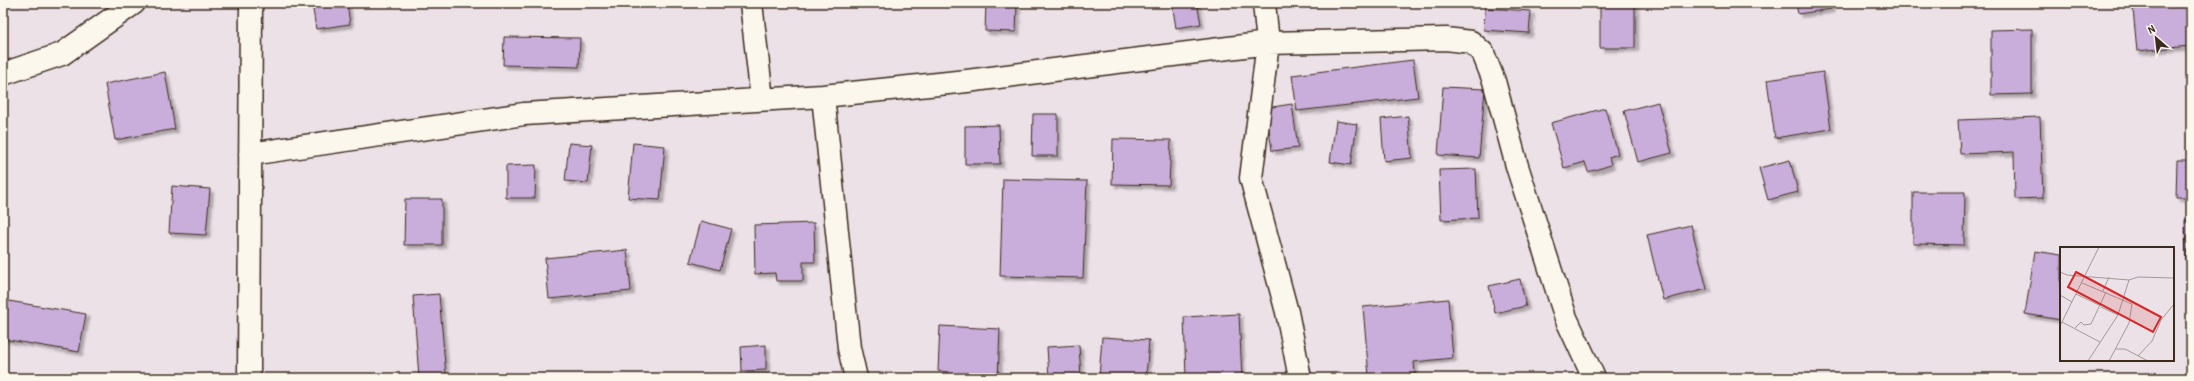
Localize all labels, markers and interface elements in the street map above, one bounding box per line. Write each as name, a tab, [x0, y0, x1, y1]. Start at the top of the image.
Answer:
north arrow	[2136, 18, 2176, 58]
text: N	[2145, 22, 2157, 37]
inset map	[2060, 247, 2174, 361]

